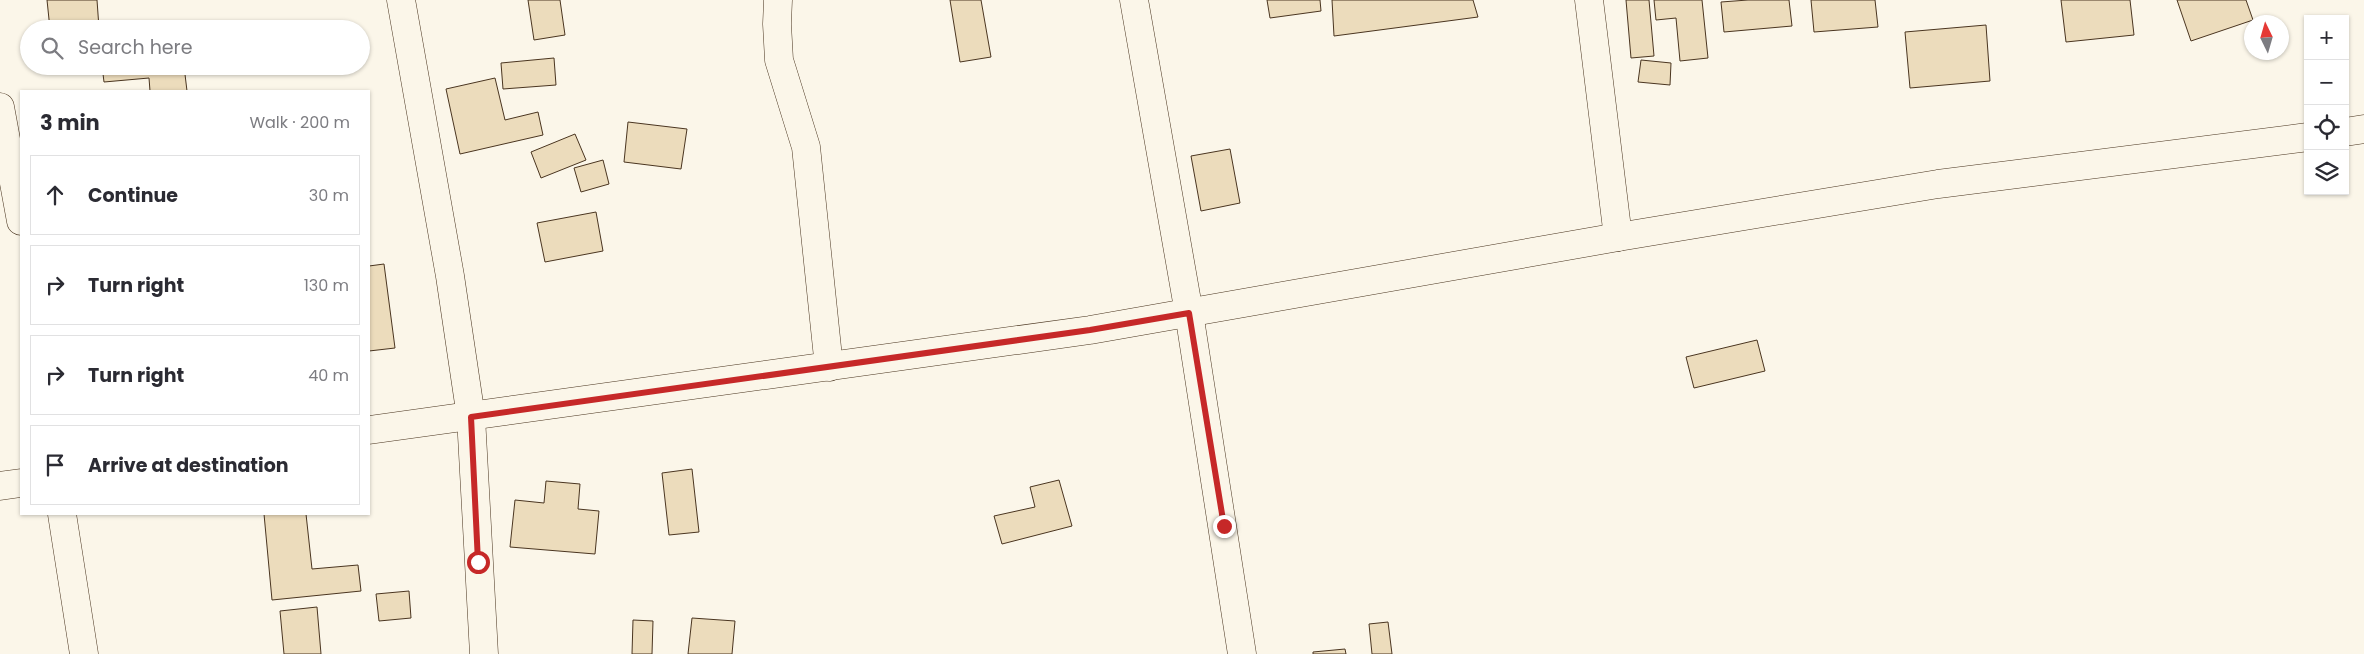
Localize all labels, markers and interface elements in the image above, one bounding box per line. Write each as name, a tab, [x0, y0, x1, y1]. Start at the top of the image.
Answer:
north arrow	[2244, 15, 2289, 60]
map controls	[2304, 15, 2349, 195]
button: +	[2304, 15, 2349, 60]
search box	[20, 20, 370, 75]
icon: search	[38, 34, 66, 62]
text: Search here	[78, 34, 192, 61]
button: −	[2304, 60, 2349, 105]
button: locate	[2304, 105, 2349, 150]
text: 3 min	[40, 108, 100, 137]
text: Walk · 200 m	[249, 111, 350, 134]
button: layers	[2304, 150, 2349, 195]
icon: ahead	[41, 181, 69, 209]
text: Continue	[88, 182, 178, 209]
text: 30 m	[309, 184, 349, 207]
icon: right	[41, 271, 69, 299]
text: Turn right	[88, 272, 184, 299]
text: 130 m	[304, 274, 349, 297]
icon: right	[41, 361, 69, 389]
text: Turn right	[88, 362, 184, 389]
text: 40 m	[308, 364, 349, 387]
icon: arrive	[41, 451, 69, 479]
text: Arrive at destination	[88, 452, 289, 479]
route end	[1213, 515, 1236, 538]
route start	[467, 551, 490, 574]

